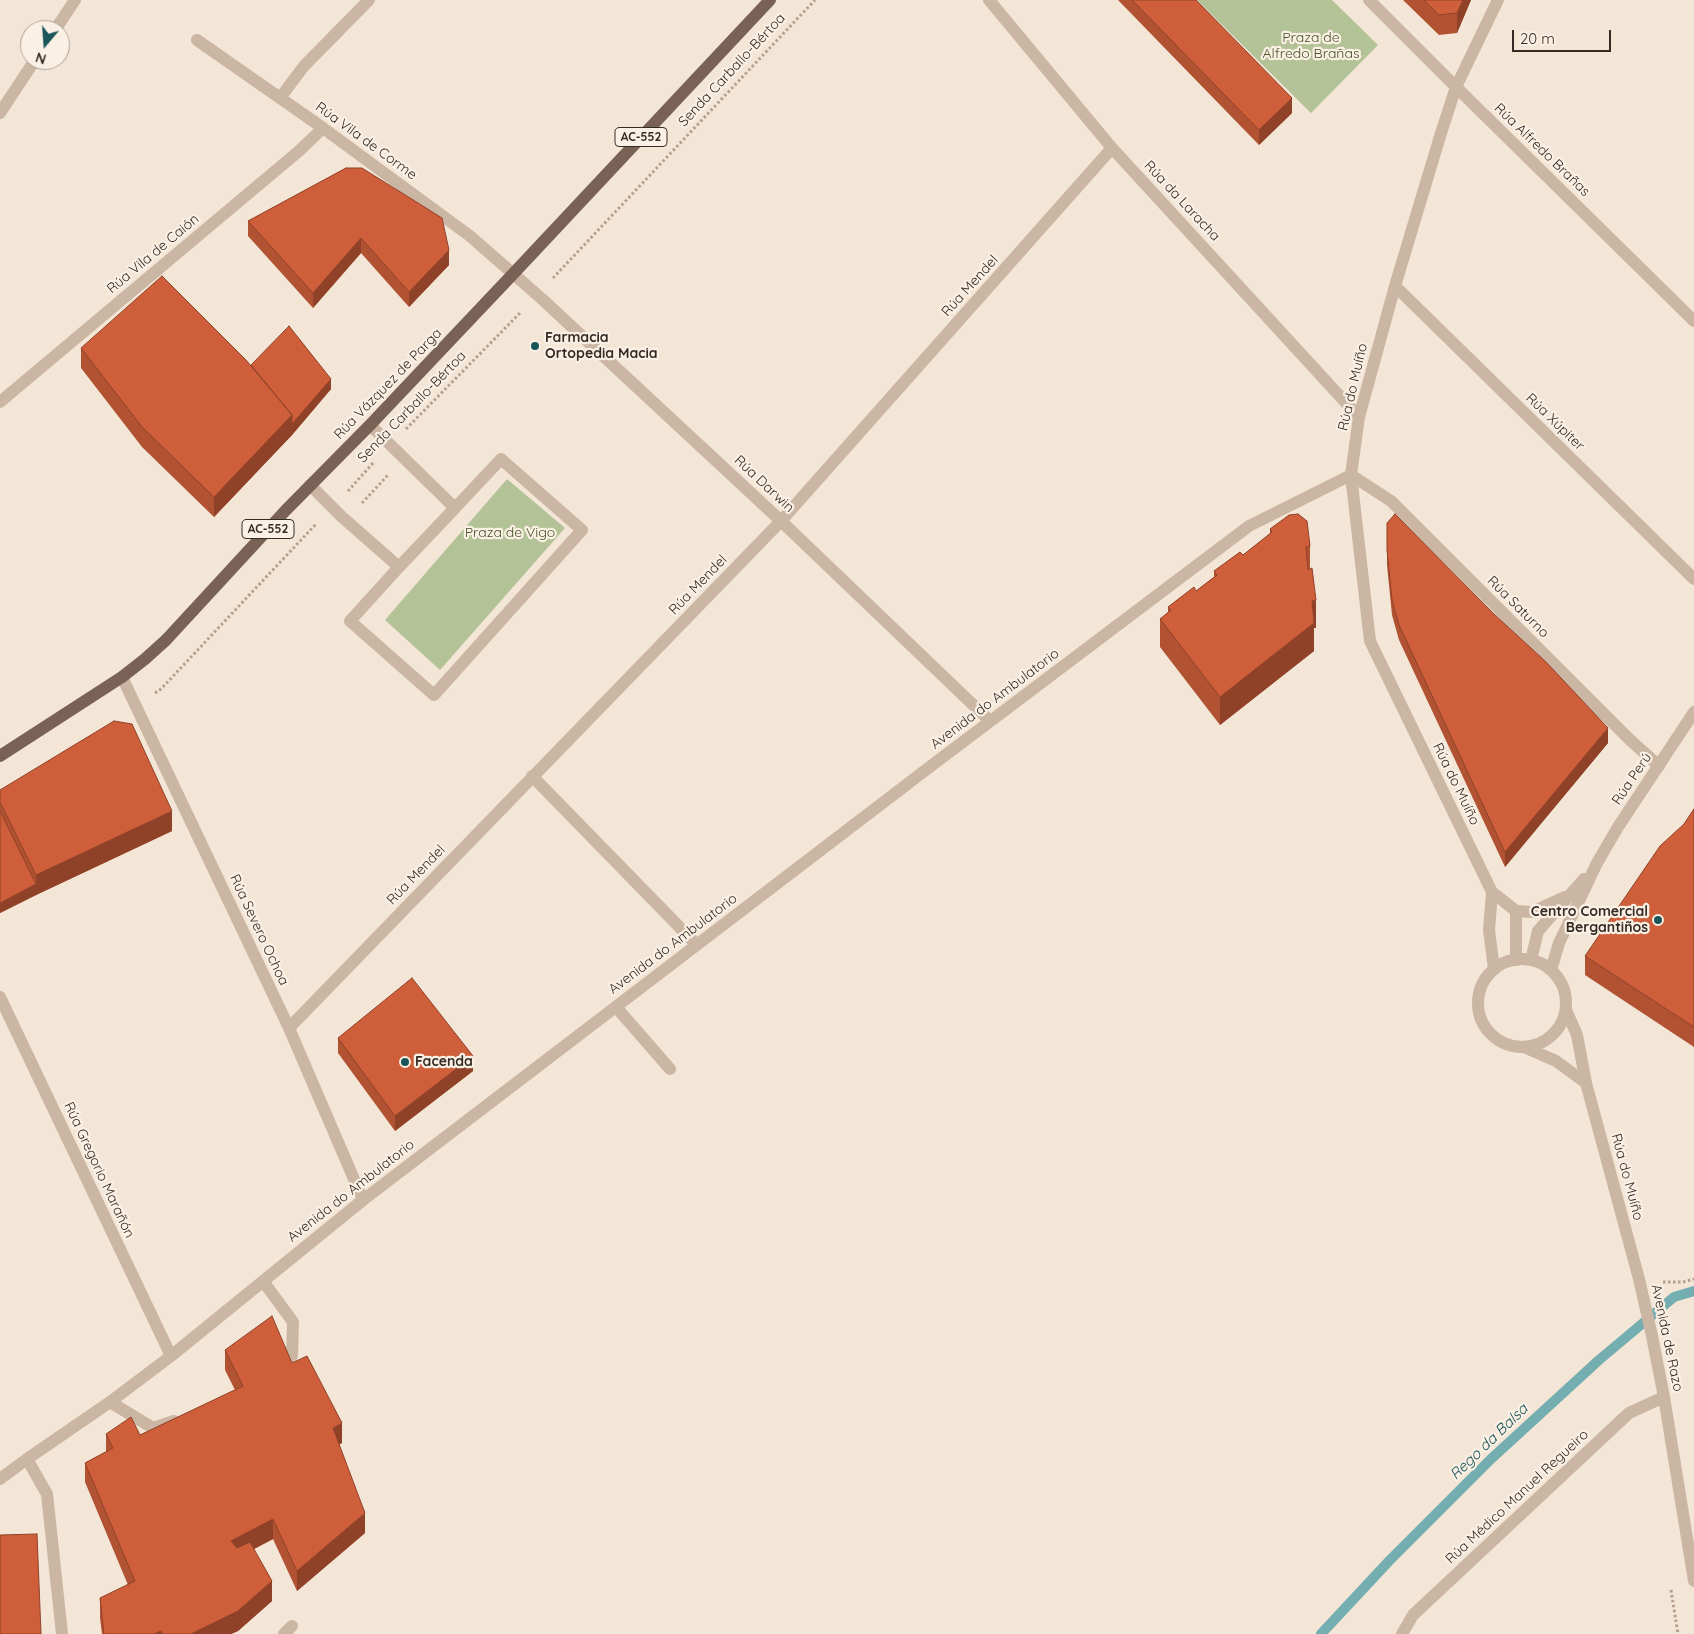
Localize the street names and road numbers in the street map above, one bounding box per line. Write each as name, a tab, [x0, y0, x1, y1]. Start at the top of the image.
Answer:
street label: Senda Carballo-Bértoa	[675, 10, 789, 130]
street label: Rúa Vila de Corme	[312, 99, 420, 183]
street label: Rúa Alfredo Brañas	[1491, 100, 1593, 200]
road number: AC-552	[615, 128, 667, 146]
street label: Rúa da Laracha	[1141, 157, 1223, 245]
street label: Rúa Vila de Caión	[104, 211, 202, 297]
street label: Rúa Mendel	[938, 252, 1002, 320]
street label: Rúa Vázquez de Parga	[331, 325, 445, 443]
street label: Rúa do Muíño	[1335, 342, 1371, 432]
street label: Senda Carballo-Bértoa	[354, 348, 470, 466]
street label: Rúa Xúpiter	[1522, 390, 1588, 454]
street label: Rúa Darwin	[731, 452, 797, 516]
road number: AC-552	[242, 520, 294, 538]
street label: Rúa Mendel	[665, 552, 731, 618]
street label: Rúa Saturno	[1484, 573, 1552, 641]
street label: Avenida do Ambulatorio	[927, 645, 1063, 753]
street label: Rúa do Muíño	[1429, 740, 1483, 828]
street label: Rúa Perú	[1609, 750, 1655, 808]
street label: Rúa Mendel	[383, 842, 449, 908]
street label: Rúa Severo Ochoa	[226, 872, 292, 988]
street label: Avenida do Ambulatorio	[605, 890, 741, 998]
street label: Rúa Gregorio Marañón	[60, 1099, 138, 1241]
street label: Rúa do Muíño	[1607, 1132, 1647, 1222]
street label: Avenida do Ambulatorio	[284, 1136, 418, 1246]
street label: Avenida de Razo	[1647, 1283, 1687, 1393]
street label: Rúa Médico Manuel Regueiro	[1442, 1426, 1592, 1568]

